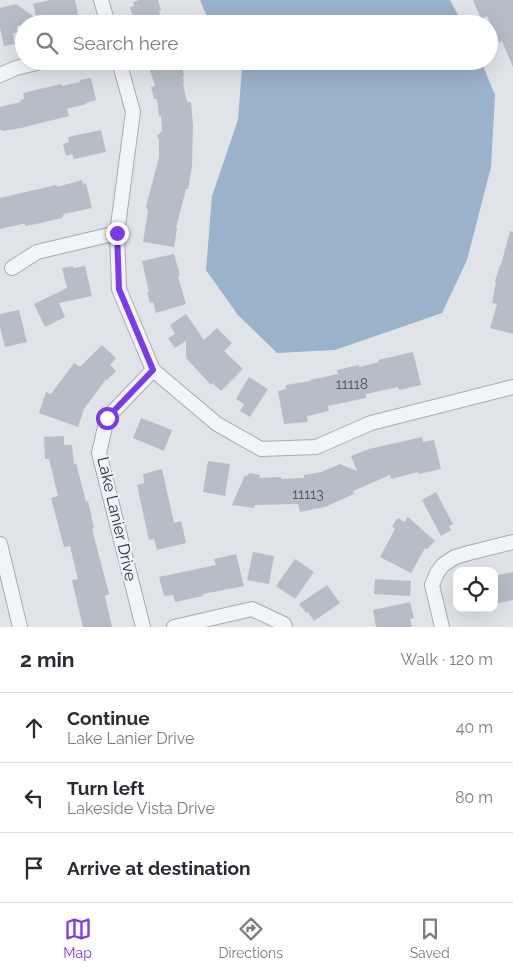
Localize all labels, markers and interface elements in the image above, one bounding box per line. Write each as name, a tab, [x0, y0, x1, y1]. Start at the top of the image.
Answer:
search box	[15, 15, 498, 70]
icon: search	[33, 29, 61, 57]
text: Search here	[73, 32, 179, 54]
route end	[106, 222, 129, 245]
house number: 11118	[336, 376, 368, 392]
route start	[96, 407, 119, 430]
street label: Lake Lanier Drive	[93, 455, 141, 583]
house number: 11113	[292, 486, 324, 502]
map controls	[453, 567, 498, 612]
button: locate	[453, 567, 498, 612]
text: 2 min	[20, 647, 74, 672]
text: Walk · 120 m	[401, 650, 493, 669]
text: Continue	[67, 707, 150, 729]
icon: ahead	[20, 714, 48, 742]
text: 40 m	[456, 718, 493, 737]
text: Lake Lanier Drive	[67, 729, 194, 748]
text: Turn left	[67, 777, 144, 799]
icon: left	[20, 784, 48, 812]
text: 80 m	[455, 788, 493, 807]
text: Lakeside Vista Drive	[67, 799, 215, 818]
icon: arrive	[20, 854, 48, 882]
text: Arrive at destination	[67, 857, 251, 879]
tab: Map	[63, 915, 92, 961]
tab: Directions	[218, 915, 283, 961]
tab: Saved	[410, 915, 450, 961]

